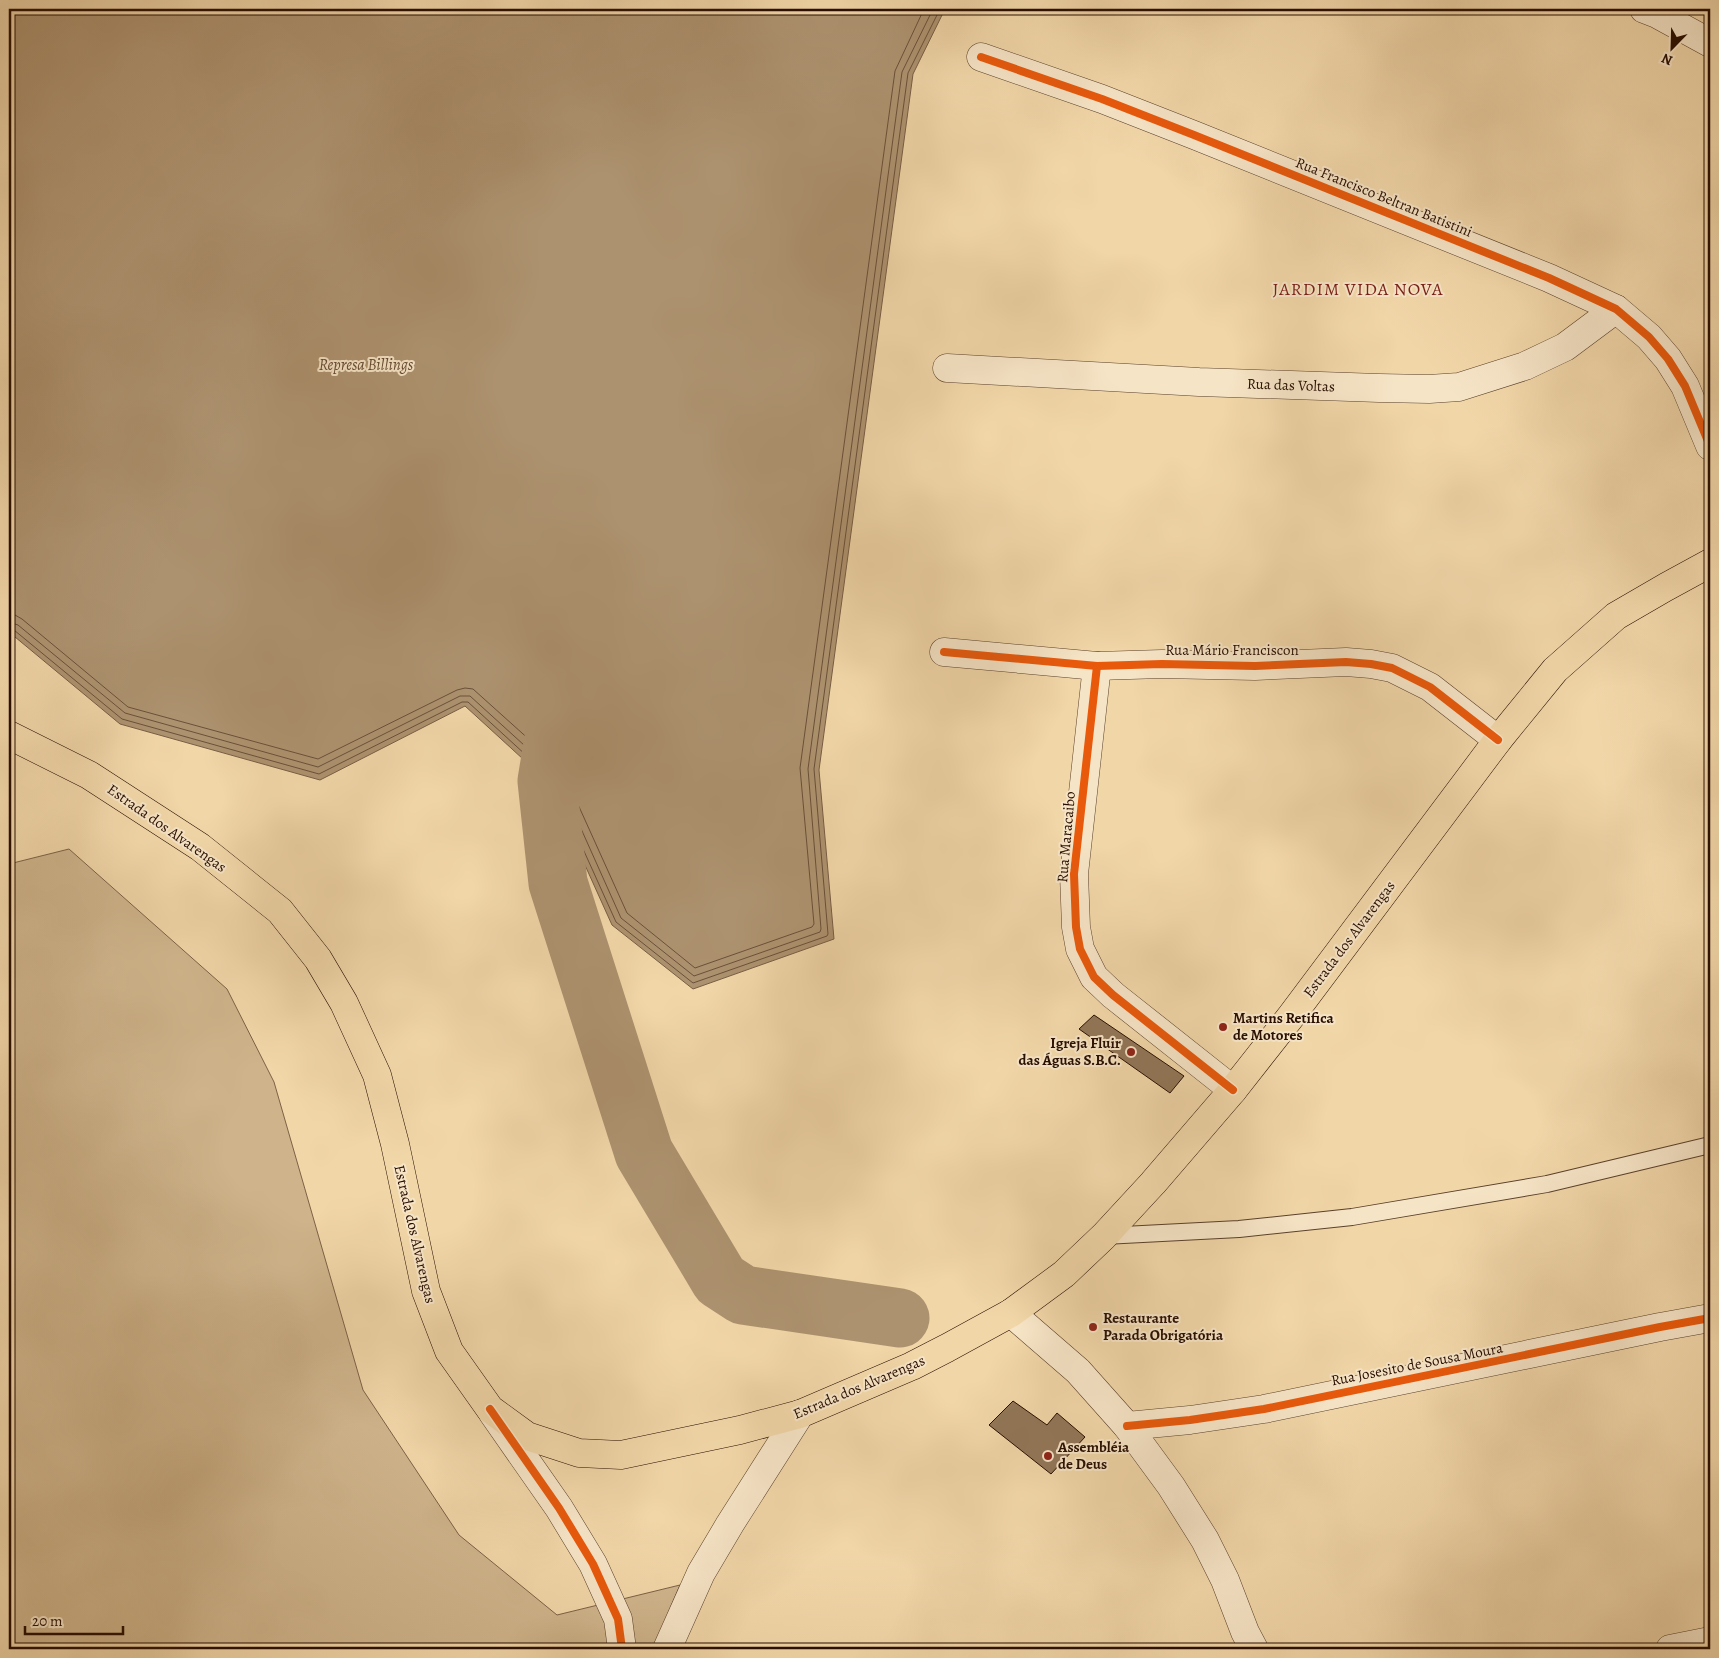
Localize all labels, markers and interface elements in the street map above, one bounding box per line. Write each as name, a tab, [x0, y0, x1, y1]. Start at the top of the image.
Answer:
north arrow	[1646, 22, 1696, 72]
text: N	[1659, 49, 1676, 70]
street label: Rua Francisco Beltran Batistini	[1293, 152, 1475, 242]
district label: JARDIM VIDA NOVA	[1273, 277, 1443, 301]
water label: Represa Billings	[319, 354, 414, 376]
street label: Rua das Voltas	[1247, 373, 1335, 397]
street label: Rua Mário Franciscon	[1165, 640, 1299, 660]
street label: Estrada dos Alvarengas	[103, 779, 231, 877]
street label: Rua Maracaibo	[1052, 791, 1080, 883]
street label: Estrada dos Alvarengas	[1298, 877, 1400, 1001]
place label: Martins Retifica de Motores	[1233, 1008, 1334, 1045]
marker: Martins Retifica de Motores	[1217, 1021, 1229, 1033]
place label: Igreja Fluir das Águas S.B.C.	[1018, 1033, 1121, 1070]
marker: Igreja Fluir das Águas S.B.C.	[1125, 1046, 1137, 1058]
street label: Estrada dos Alvarengas	[389, 1163, 441, 1305]
place label: Restaurante Parada Obrigatória	[1103, 1308, 1224, 1345]
marker: Restaurante Parada Obrigatória	[1087, 1321, 1099, 1333]
street label: Rua Josesito de Sousa Moura	[1329, 1338, 1505, 1390]
street label: Estrada dos Alvarengas	[790, 1350, 928, 1424]
place label: Assembléia de Deus	[1057, 1437, 1130, 1474]
marker: Assembléia de Deus	[1042, 1450, 1054, 1462]
scale bar	[25, 1603, 122, 1635]
text: 20 m	[32, 1611, 63, 1631]

